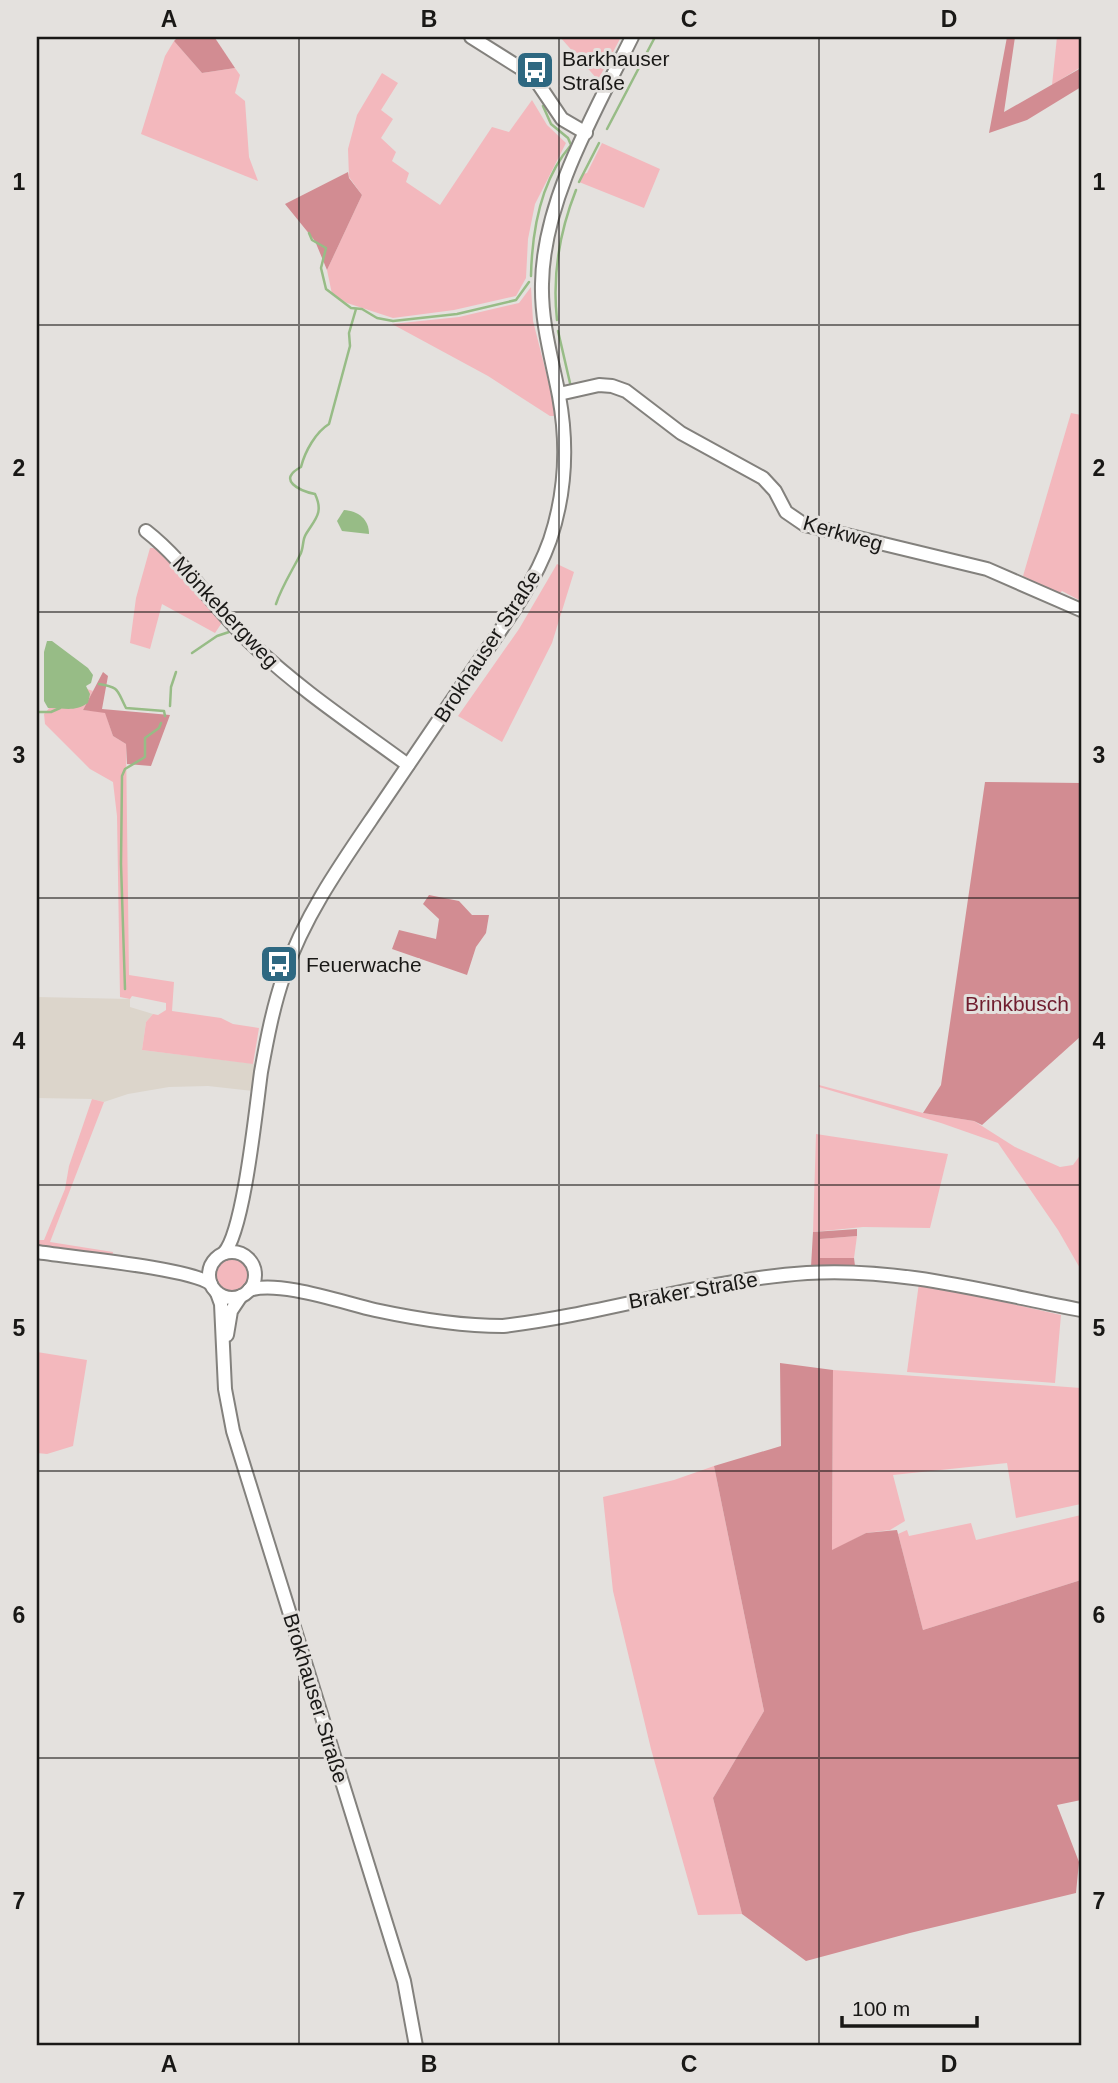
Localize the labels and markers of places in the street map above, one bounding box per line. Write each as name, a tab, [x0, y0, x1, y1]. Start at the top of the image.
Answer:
place label: Barkhauser Straße	[562, 47, 669, 94]
bus stop icon: Barkhauser Straße	[514, 49, 556, 91]
bus stop icon: Feuerwache	[258, 943, 300, 985]
place label: Feuerwache	[306, 953, 422, 976]

